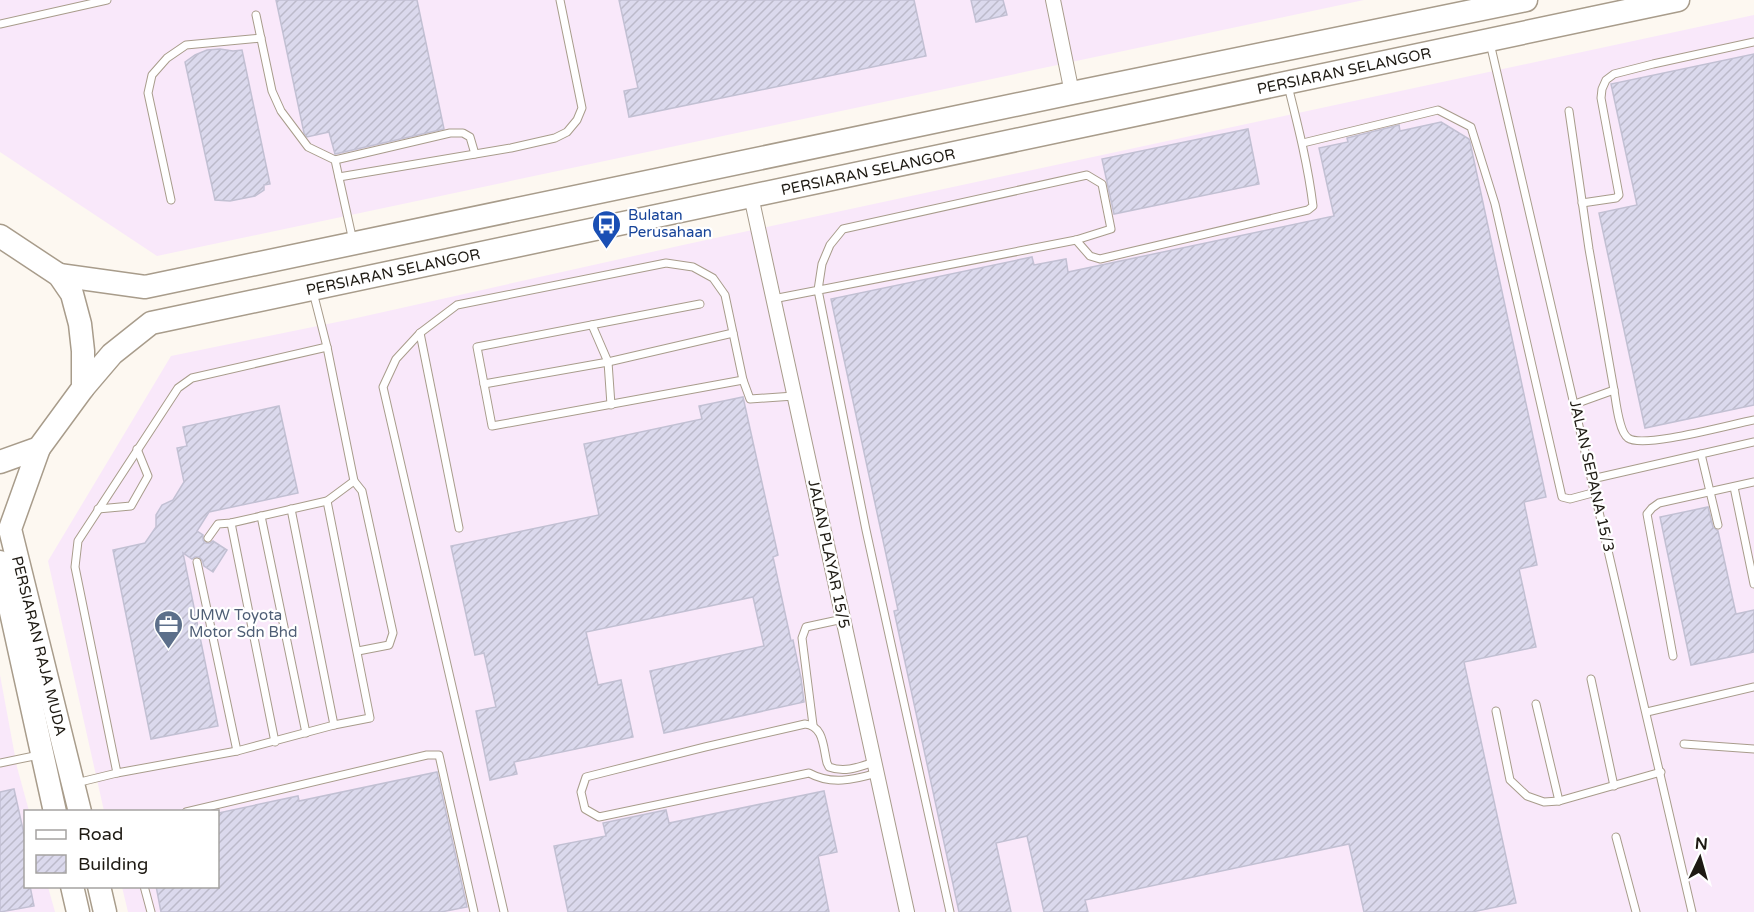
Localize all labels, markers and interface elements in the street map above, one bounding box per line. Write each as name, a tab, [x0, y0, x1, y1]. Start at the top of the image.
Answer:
street label: PERSIARAN SELANGOR	[1255, 44, 1433, 98]
street label: PERSIARAN SELANGOR	[779, 145, 957, 199]
place label: Bulatan Perusahaan	[628, 206, 712, 241]
bus stop icon: Bulatan Perusahaan	[591, 208, 623, 250]
street label: PERSIARAN SELANGOR	[304, 245, 482, 299]
street label: JALAN SEPANA 15/3	[1566, 398, 1618, 554]
street label: JALAN PLAYAR 15/5	[804, 478, 854, 630]
street label: PERSIARAN RAJA MUDA	[8, 554, 70, 738]
place label: UMW Toyota Motor Sdn Bhd	[189, 606, 297, 641]
office icon: UMW Toyota Motor Sdn Bhd	[152, 608, 184, 650]
legend	[24, 810, 219, 888]
text: Road	[78, 823, 123, 845]
north arrow	[1670, 828, 1730, 888]
text: N	[1694, 834, 1708, 855]
text: Building	[78, 853, 148, 875]

